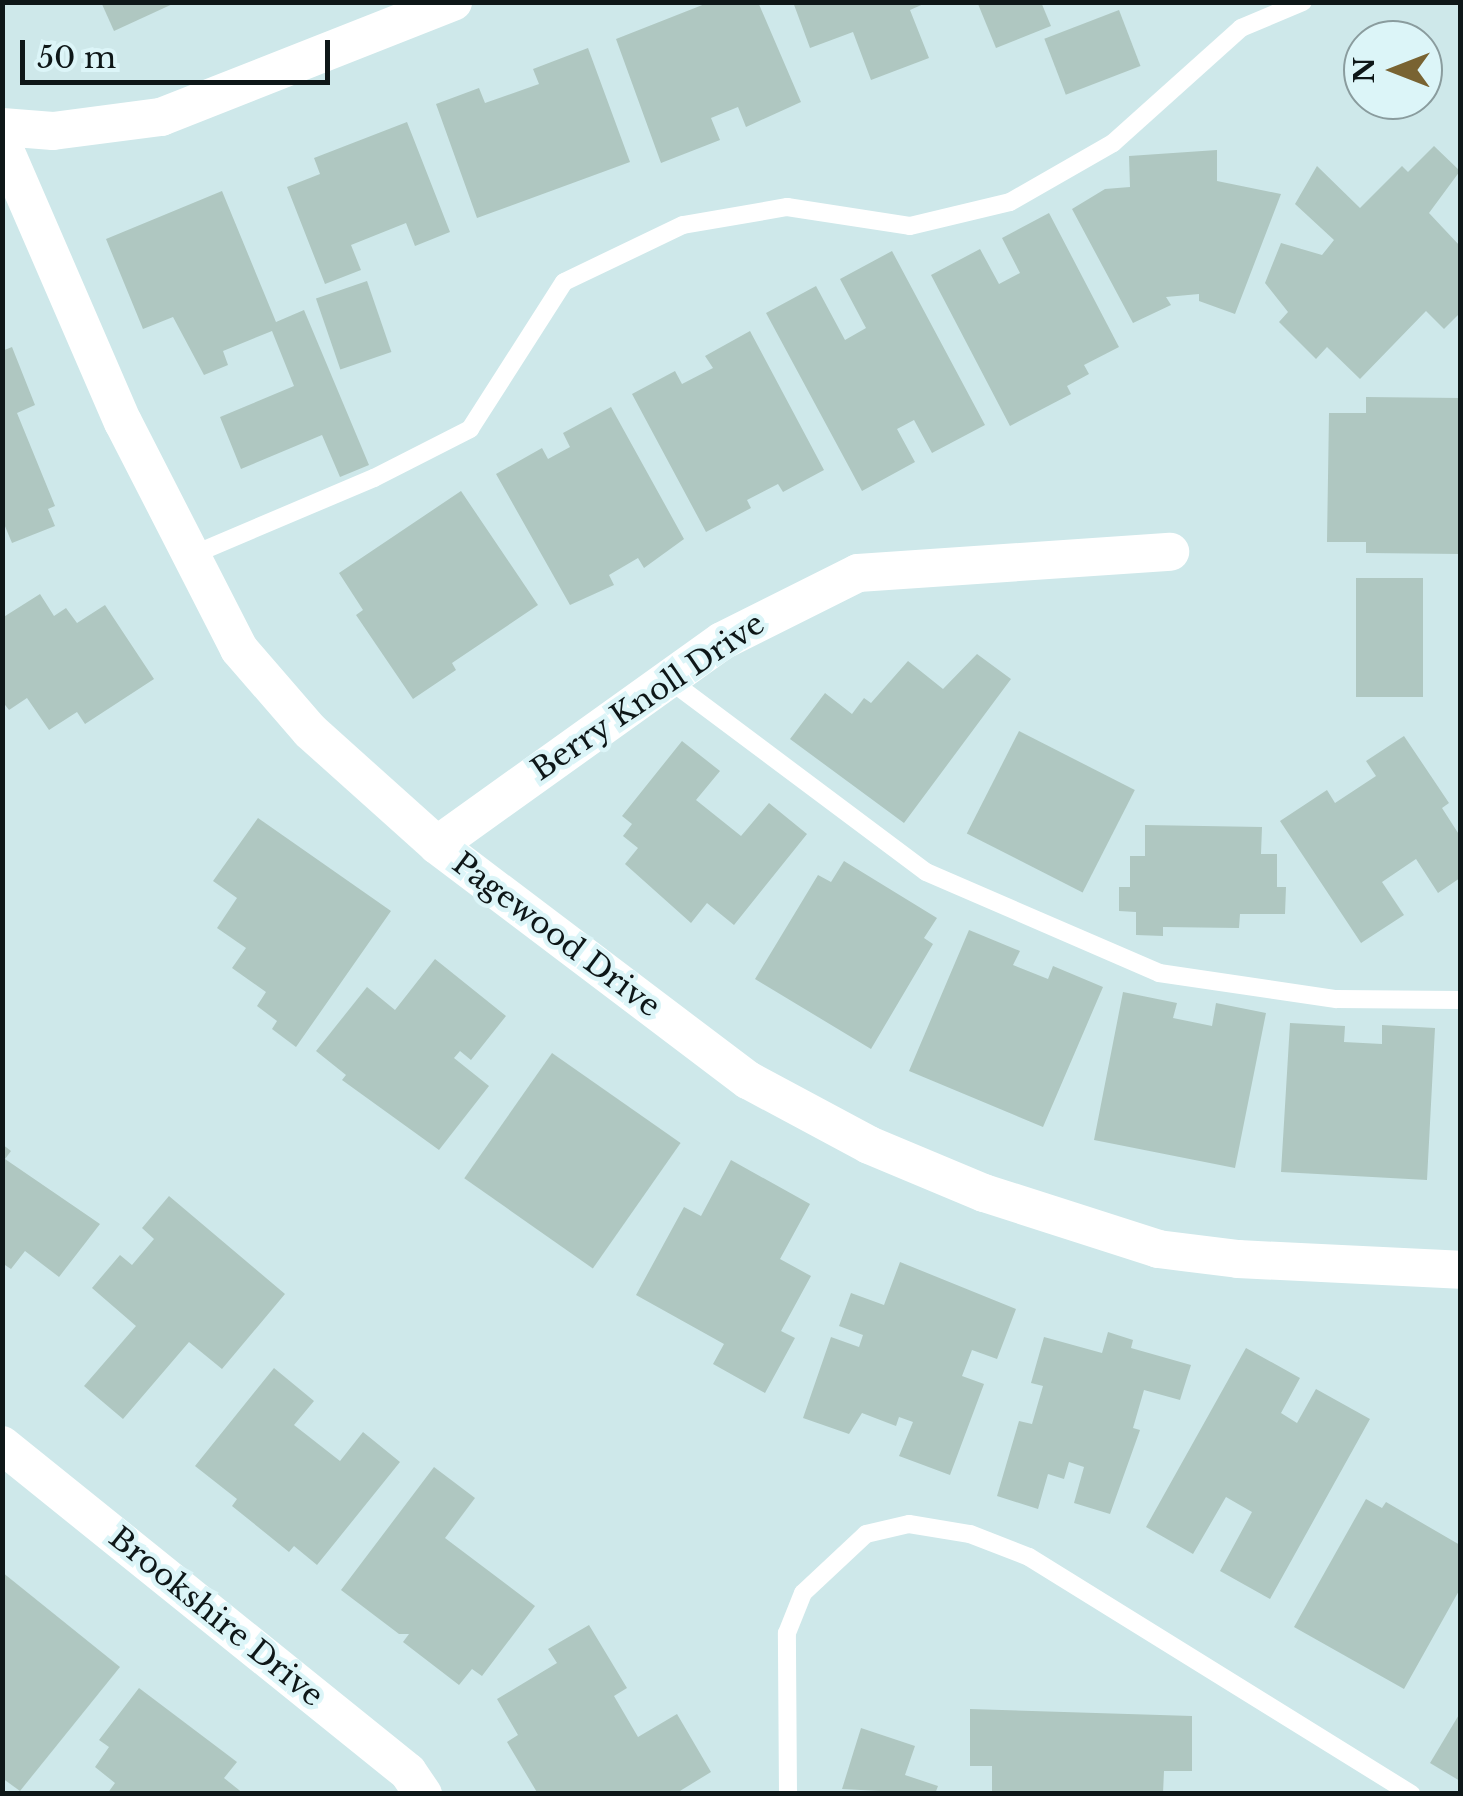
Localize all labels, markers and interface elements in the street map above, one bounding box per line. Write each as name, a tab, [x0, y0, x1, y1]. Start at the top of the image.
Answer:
scale bar	[25, 20, 335, 82]
north arrow	[1343, 20, 1443, 120]
text: 50 m	[37, 39, 116, 76]
text: N	[1347, 57, 1382, 83]
street label: Berry Knoll Drive	[524, 605, 772, 789]
street label: Pagewood Drive	[445, 845, 667, 1025]
street label: Brookshire Drive	[102, 1520, 330, 1714]

